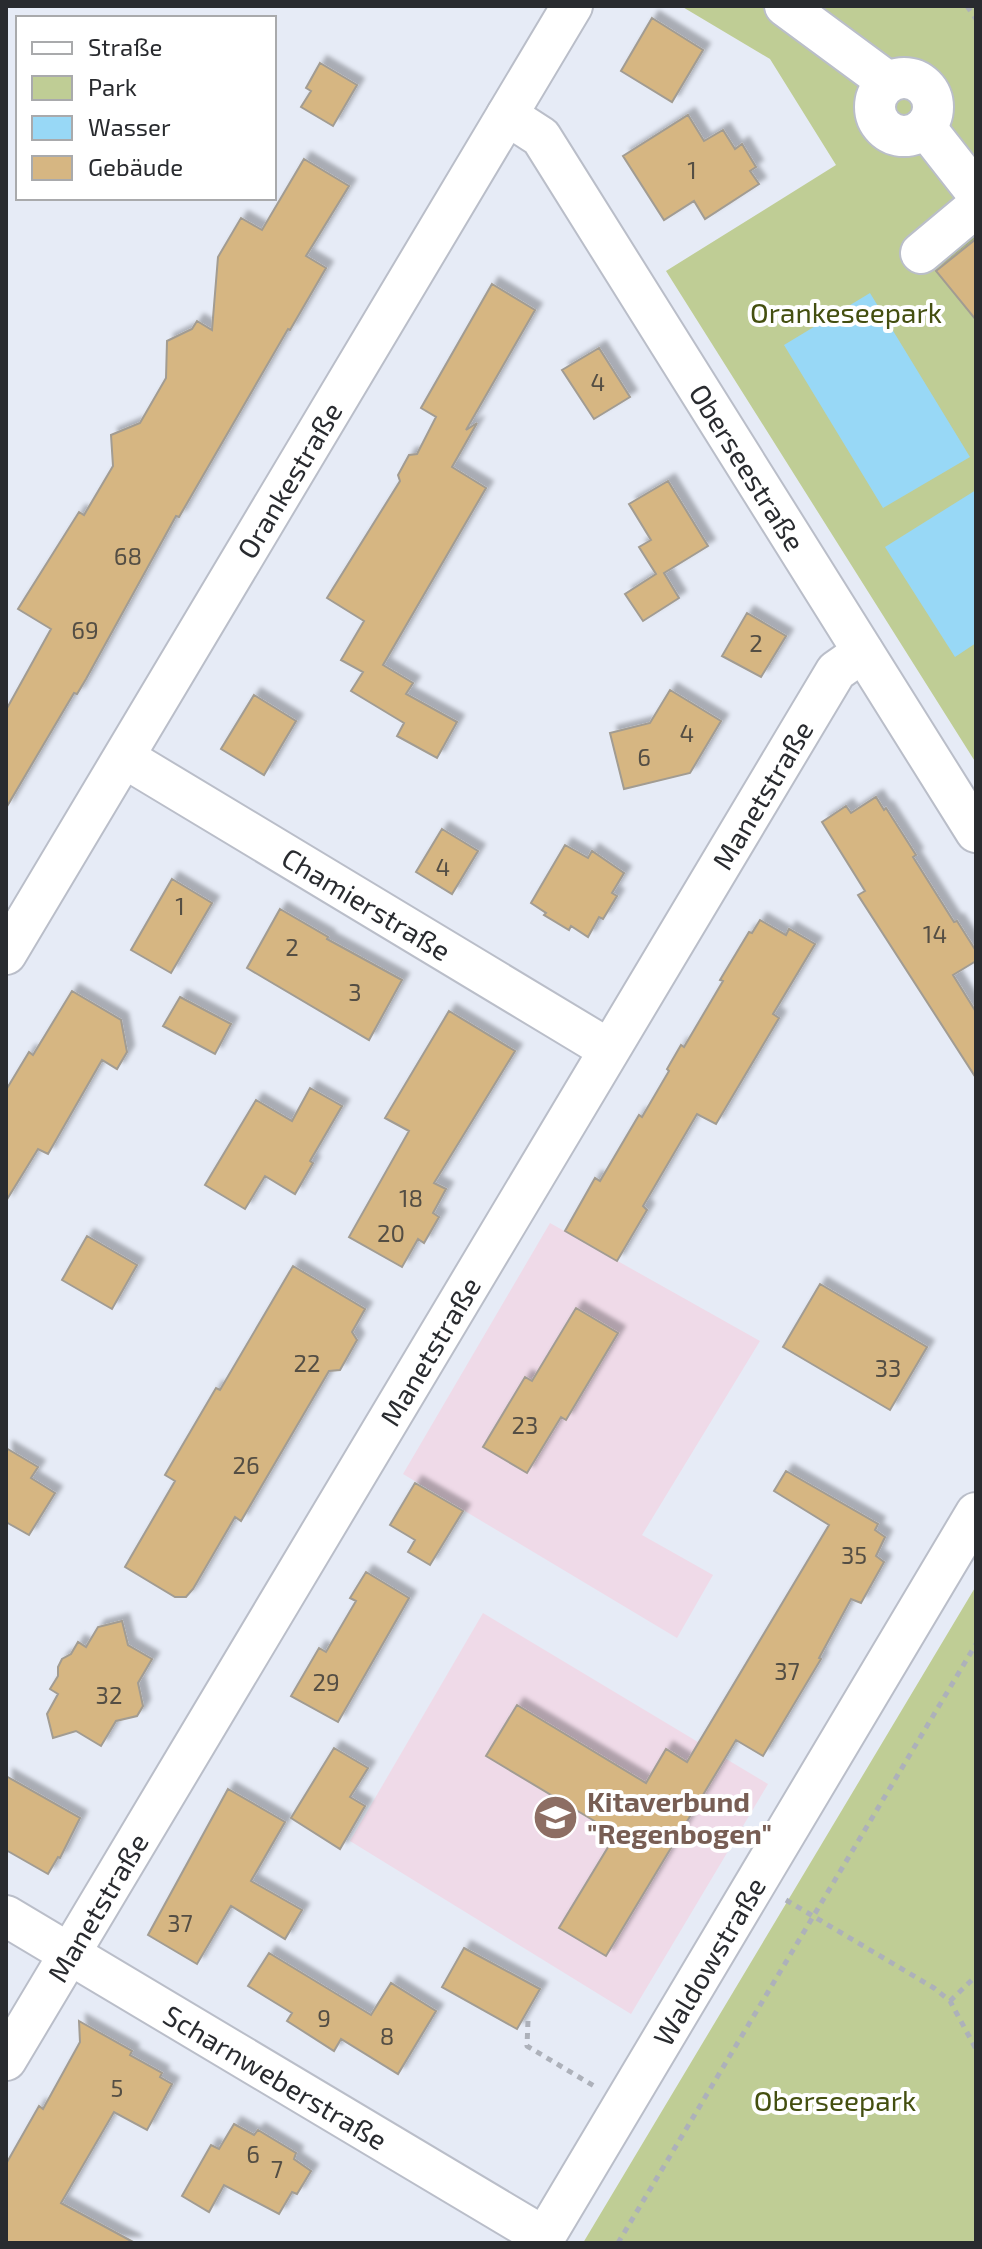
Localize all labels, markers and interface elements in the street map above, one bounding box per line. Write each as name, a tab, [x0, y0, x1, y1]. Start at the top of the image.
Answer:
legend	[16, 16, 276, 200]
text: Straße	[88, 32, 162, 61]
text: Park	[88, 72, 137, 101]
text: Wasser	[88, 112, 171, 141]
text: Gebäude	[88, 152, 183, 181]
house number: 1	[687, 155, 697, 184]
park label: Orankeseepark	[750, 295, 942, 329]
house number: 4	[591, 367, 605, 396]
street label: Oberseestraße	[683, 377, 813, 557]
street label: Orankestraße	[229, 396, 349, 564]
house number: 68	[114, 541, 142, 570]
house number: 69	[71, 615, 99, 644]
house number: 2	[749, 628, 763, 657]
street label: Manetstraße	[705, 714, 820, 875]
house number: 4	[680, 718, 694, 747]
house number: 6	[637, 742, 651, 771]
street label: Chamierstraße	[276, 840, 457, 967]
house number: 4	[436, 852, 450, 881]
house number: 1	[175, 891, 185, 920]
house number: 14	[923, 919, 947, 948]
house number: 2	[285, 932, 299, 961]
house number: 3	[348, 977, 362, 1006]
house number: 18	[399, 1183, 423, 1212]
house number: 20	[377, 1218, 405, 1247]
street label: Manetstraße	[372, 1270, 487, 1432]
house number: 22	[294, 1348, 320, 1377]
house number: 33	[875, 1353, 901, 1382]
house number: 23	[512, 1410, 538, 1439]
house number: 26	[232, 1450, 260, 1479]
house number: 35	[841, 1540, 867, 1569]
house number: 37	[774, 1656, 800, 1685]
house number: 29	[312, 1667, 340, 1696]
house number: 32	[96, 1680, 122, 1709]
place label: Kitaverbund "Regenbogen"	[587, 1784, 772, 1850]
school or university icon: Kitaverbund "Regenbogen"	[532, 1793, 580, 1841]
street label: Manetstraße	[40, 1827, 155, 1988]
street label: Waldowstraße	[646, 1871, 772, 2052]
house number: 37	[167, 1908, 193, 1937]
street label: Scharnweberstraße	[158, 1997, 394, 2157]
house number: 9	[317, 2003, 331, 2032]
house number: 8	[380, 2021, 394, 2050]
house number: 5	[111, 2073, 123, 2102]
park label: Oberseepark	[754, 2083, 916, 2117]
house number: 6	[246, 2139, 260, 2168]
house number: 7	[271, 2154, 283, 2183]

